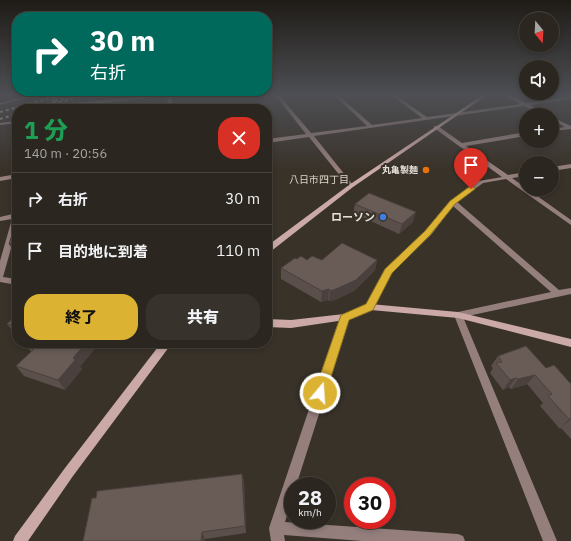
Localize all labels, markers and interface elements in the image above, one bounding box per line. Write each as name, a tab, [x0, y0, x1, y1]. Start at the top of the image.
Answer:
north arrow	[519, 12, 559, 52]
map controls	[519, 12, 559, 196]
text: 30 m	[90, 22, 155, 59]
icon: right	[24, 28, 76, 80]
button: sound	[519, 60, 559, 100]
text: 右折	[90, 61, 126, 84]
button: +	[519, 108, 559, 148]
text: 1 分	[24, 114, 68, 146]
button: close	[218, 117, 260, 159]
text: 140 m · 20:56	[24, 145, 107, 162]
pin	[454, 148, 488, 189]
icon: arrive	[460, 154, 482, 176]
button: −	[519, 156, 559, 196]
place label: 丸亀製麺	[382, 164, 418, 175]
marker: 丸亀製麺	[421, 165, 431, 175]
district label: 八日市四丁目	[289, 173, 349, 186]
icon: right	[24, 188, 46, 210]
text: 30 m	[225, 189, 260, 208]
text: 右折	[58, 190, 88, 209]
place label: ローソン	[331, 210, 375, 224]
marker: ローソン	[378, 212, 388, 222]
icon: arrive	[24, 240, 46, 262]
text: 110 m	[216, 241, 260, 260]
text: 目的地に到着	[58, 242, 148, 261]
button: 終了	[24, 294, 138, 340]
button: 共有	[146, 294, 260, 340]
position arrow	[299, 372, 341, 414]
speed limit sign: 30	[344, 477, 396, 529]
text: 28	[298, 484, 322, 511]
text: km/h	[298, 506, 322, 519]

